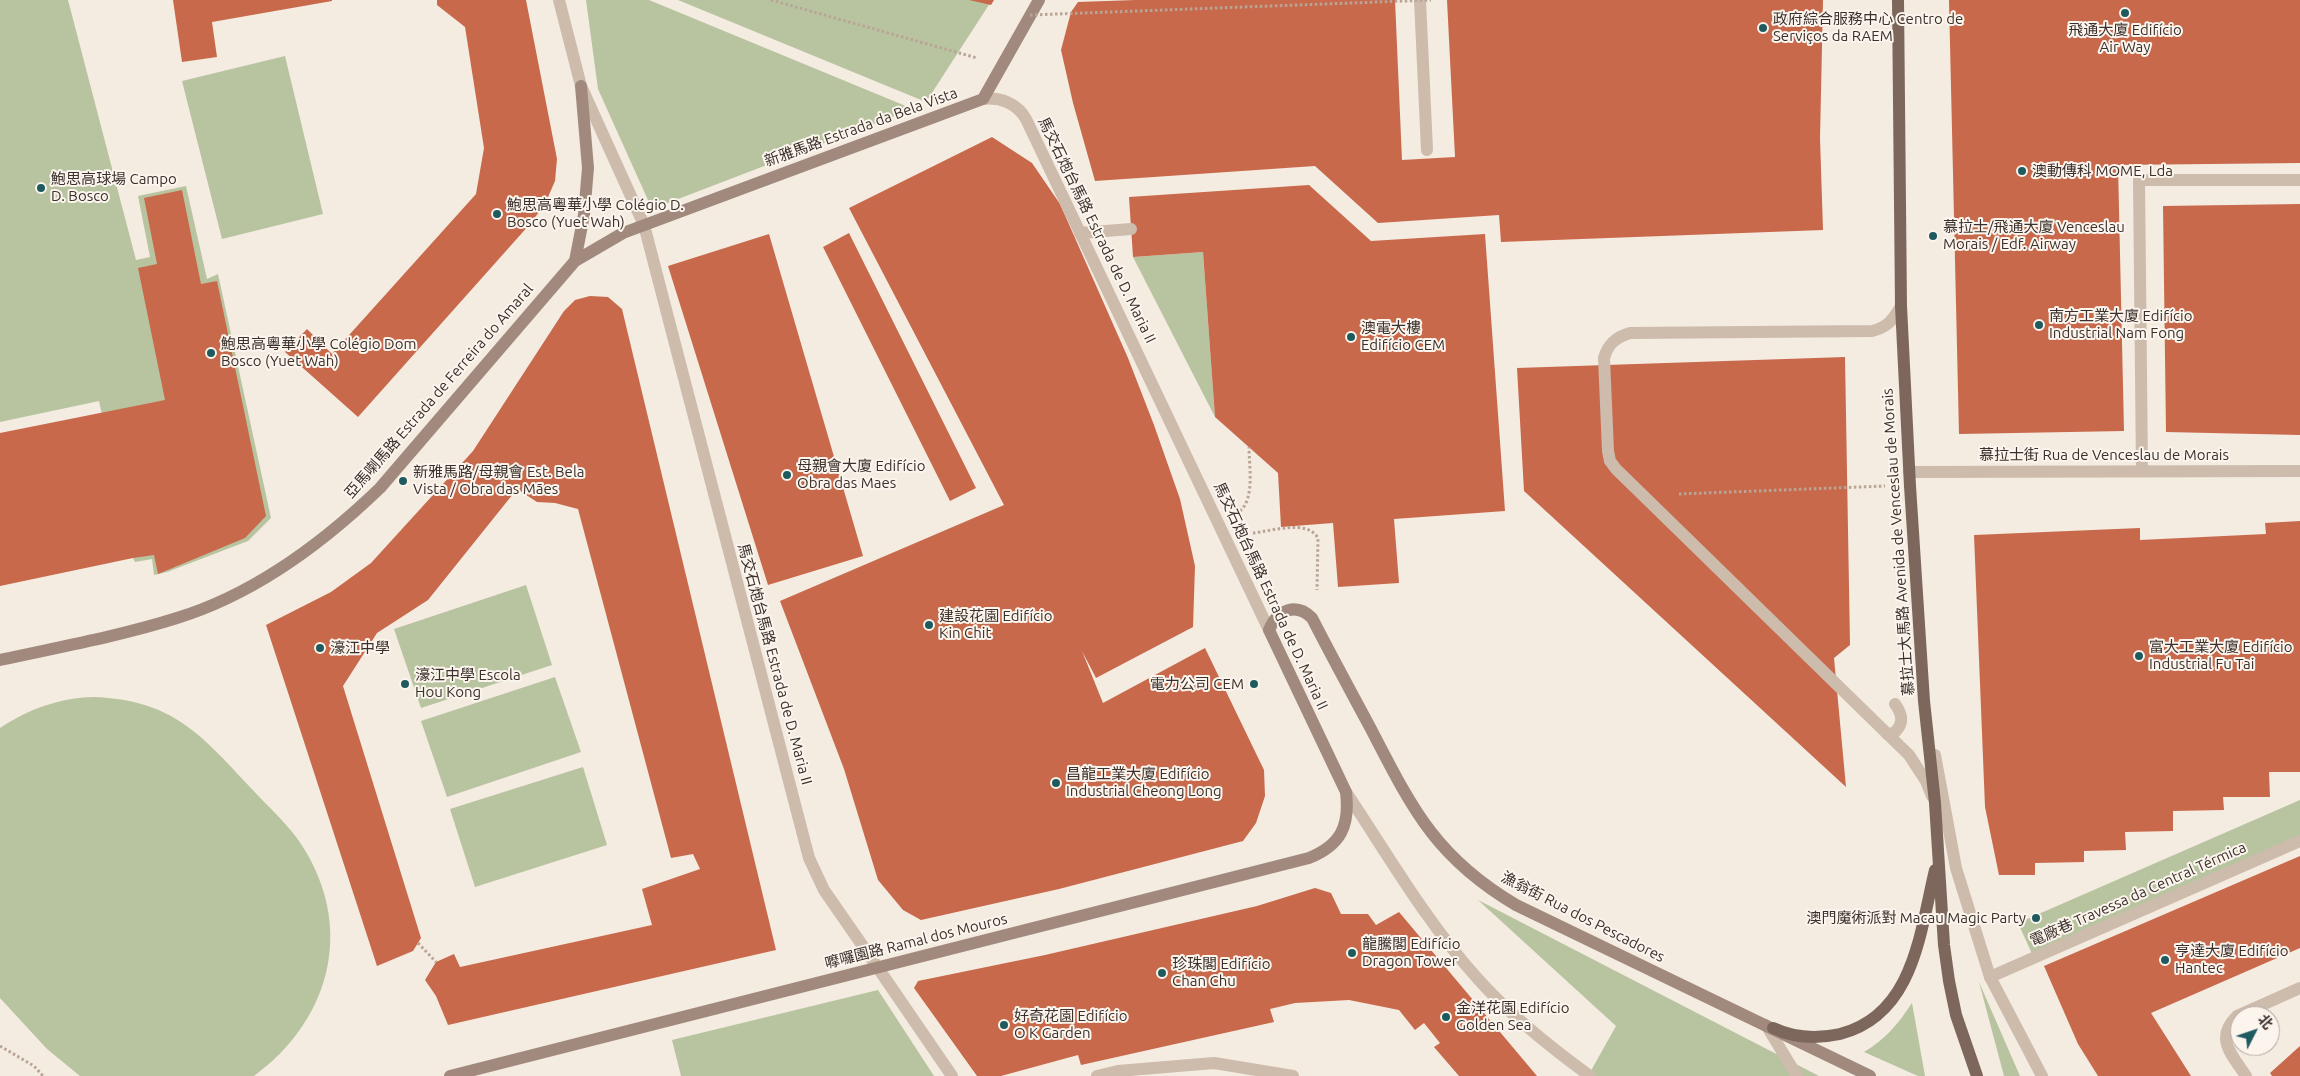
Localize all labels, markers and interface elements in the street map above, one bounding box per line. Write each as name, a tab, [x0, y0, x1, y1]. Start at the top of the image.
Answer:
marker: 飛通大廈 Edifício Air Way	[2119, 7, 2131, 19]
place label: 政府綜合服務中心 Centro de Serviços da RAEM	[1773, 10, 1963, 45]
place label: 飛通大廈 Edifício Air Way	[2068, 21, 2182, 56]
marker: 政府綜合服務中心 Centro de Serviços da RAEM	[1757, 22, 1769, 34]
street label: 新雅馬路 Estrada da Bela Vista	[762, 84, 960, 170]
street label: 馬交石炮台馬路 Estrada de D. Maria II	[1034, 114, 1160, 346]
place label: 澳動傳科 MOME, Lda	[2032, 162, 2173, 180]
marker: 澳動傳科 MOME, Lda	[2016, 165, 2028, 177]
place label: 鮑思高球場 Campo D. Bosco	[51, 170, 177, 205]
marker: 鮑思高球場 Campo D. Bosco	[35, 182, 47, 194]
place label: 鮑思高粵華小學 Colégio D. Bosco (Yuet Wah)	[507, 196, 684, 231]
marker: 鮑思高粵華小學 Colégio D. Bosco (Yuet Wah)	[491, 208, 503, 220]
place label: 慕拉士/飛通大廈 Venceslau Morais / Edf. Airway	[1943, 218, 2125, 253]
marker: 慕拉士/飛通大廈 Venceslau Morais / Edf. Airway	[1927, 230, 1939, 242]
street label: 亞馬喇馬路 Estrada de Ferreira do Amaral	[341, 280, 537, 502]
place label: 南方工業大廈 Edifício Industrial Nam Fong	[2049, 307, 2192, 342]
place label: 澳電大樓 Edifício CEM	[1361, 319, 1445, 354]
marker: 南方工業大廈 Edifício Industrial Nam Fong	[2033, 319, 2045, 331]
marker: 澳電大樓 Edifício CEM	[1345, 331, 1357, 343]
place label: 鮑思高粵華小學 Colégio Dom Bosco (Yuet Wah)	[221, 335, 416, 370]
marker: 鮑思高粵華小學 Colégio Dom Bosco (Yuet Wah)	[205, 347, 217, 359]
street label: 慕拉士大馬路 Avenida de Venceslau de Morais	[1878, 388, 1918, 696]
street label: 慕拉士街 Rua de Venceslau de Morais	[1979, 446, 2229, 464]
place label: 母親會大廈 Edifício Obra das Maes	[797, 457, 925, 492]
place label: 新雅馬路/母親會 Est. Bela Vista / Obra das Mães	[413, 463, 585, 498]
marker: 母親會大廈 Edifício Obra das Maes	[781, 469, 793, 481]
marker: 新雅馬路/母親會 Est. Bela Vista / Obra das Mães	[397, 475, 409, 487]
street label: 馬交石炮台馬路 Estrada de D. Maria II	[1210, 479, 1332, 713]
street label: 馬交石炮台馬路 Estrada de D. Maria II	[734, 541, 816, 787]
place label: 建設花園 Edifício Kin Chit	[939, 607, 1052, 642]
marker: 建設花園 Edifício Kin Chit	[923, 619, 935, 631]
place label: 富大工業大廈 Edifício Industrial Fu Tai	[2149, 638, 2292, 673]
place label: 濠江中學	[330, 639, 390, 657]
marker: 濠江中學	[314, 642, 326, 654]
marker: 富大工業大廈 Edifício Industrial Fu Tai	[2133, 650, 2145, 662]
place label: 濠江中學 Escola Hou Kong	[415, 666, 521, 701]
place label: 電力公司 CEM	[1150, 675, 1244, 693]
marker: 濠江中學 Escola Hou Kong	[399, 678, 411, 690]
marker: 電力公司 CEM	[1248, 678, 1260, 690]
place label: 昌龍工業大廈 Edifício Industrial Cheong Long	[1066, 765, 1222, 800]
marker: 昌龍工業大廈 Edifício Industrial Cheong Long	[1050, 777, 1062, 789]
street label: 電廠巷 Travessa da Central Térmica	[2027, 838, 2249, 950]
street label: 漁翁街 Rua dos Pescadores	[1498, 868, 1668, 966]
place label: 澳門魔術派對 Macau Magic Party	[1806, 909, 2026, 927]
street label: 嚤囉園路 Ramal dos Mouros	[823, 910, 1009, 972]
marker: 澳門魔術派對 Macau Magic Party	[2030, 912, 2042, 924]
place label: 龍騰閣 Edifício Dragon Tower	[1362, 935, 1460, 970]
place label: 亨達大廈 Edifício Hantec	[2175, 942, 2288, 977]
marker: 龍騰閣 Edifício Dragon Tower	[1346, 947, 1358, 959]
marker: 亨達大廈 Edifício Hantec	[2159, 954, 2171, 966]
place label: 珍珠閣 Edifício Chan Chu	[1172, 955, 1270, 990]
marker: 珍珠閣 Edifício Chan Chu	[1156, 967, 1168, 979]
place label: 金洋花園 Edifício Golden Sea	[1456, 999, 1569, 1034]
north arrow	[2230, 1006, 2280, 1056]
place label: 好奇花園 Edifício O K Garden	[1014, 1007, 1127, 1042]
marker: 金洋花園 Edifício Golden Sea	[1440, 1011, 1452, 1023]
text: 北	[2255, 1011, 2276, 1032]
marker: 好奇花園 Edifício O K Garden	[998, 1019, 1010, 1031]

